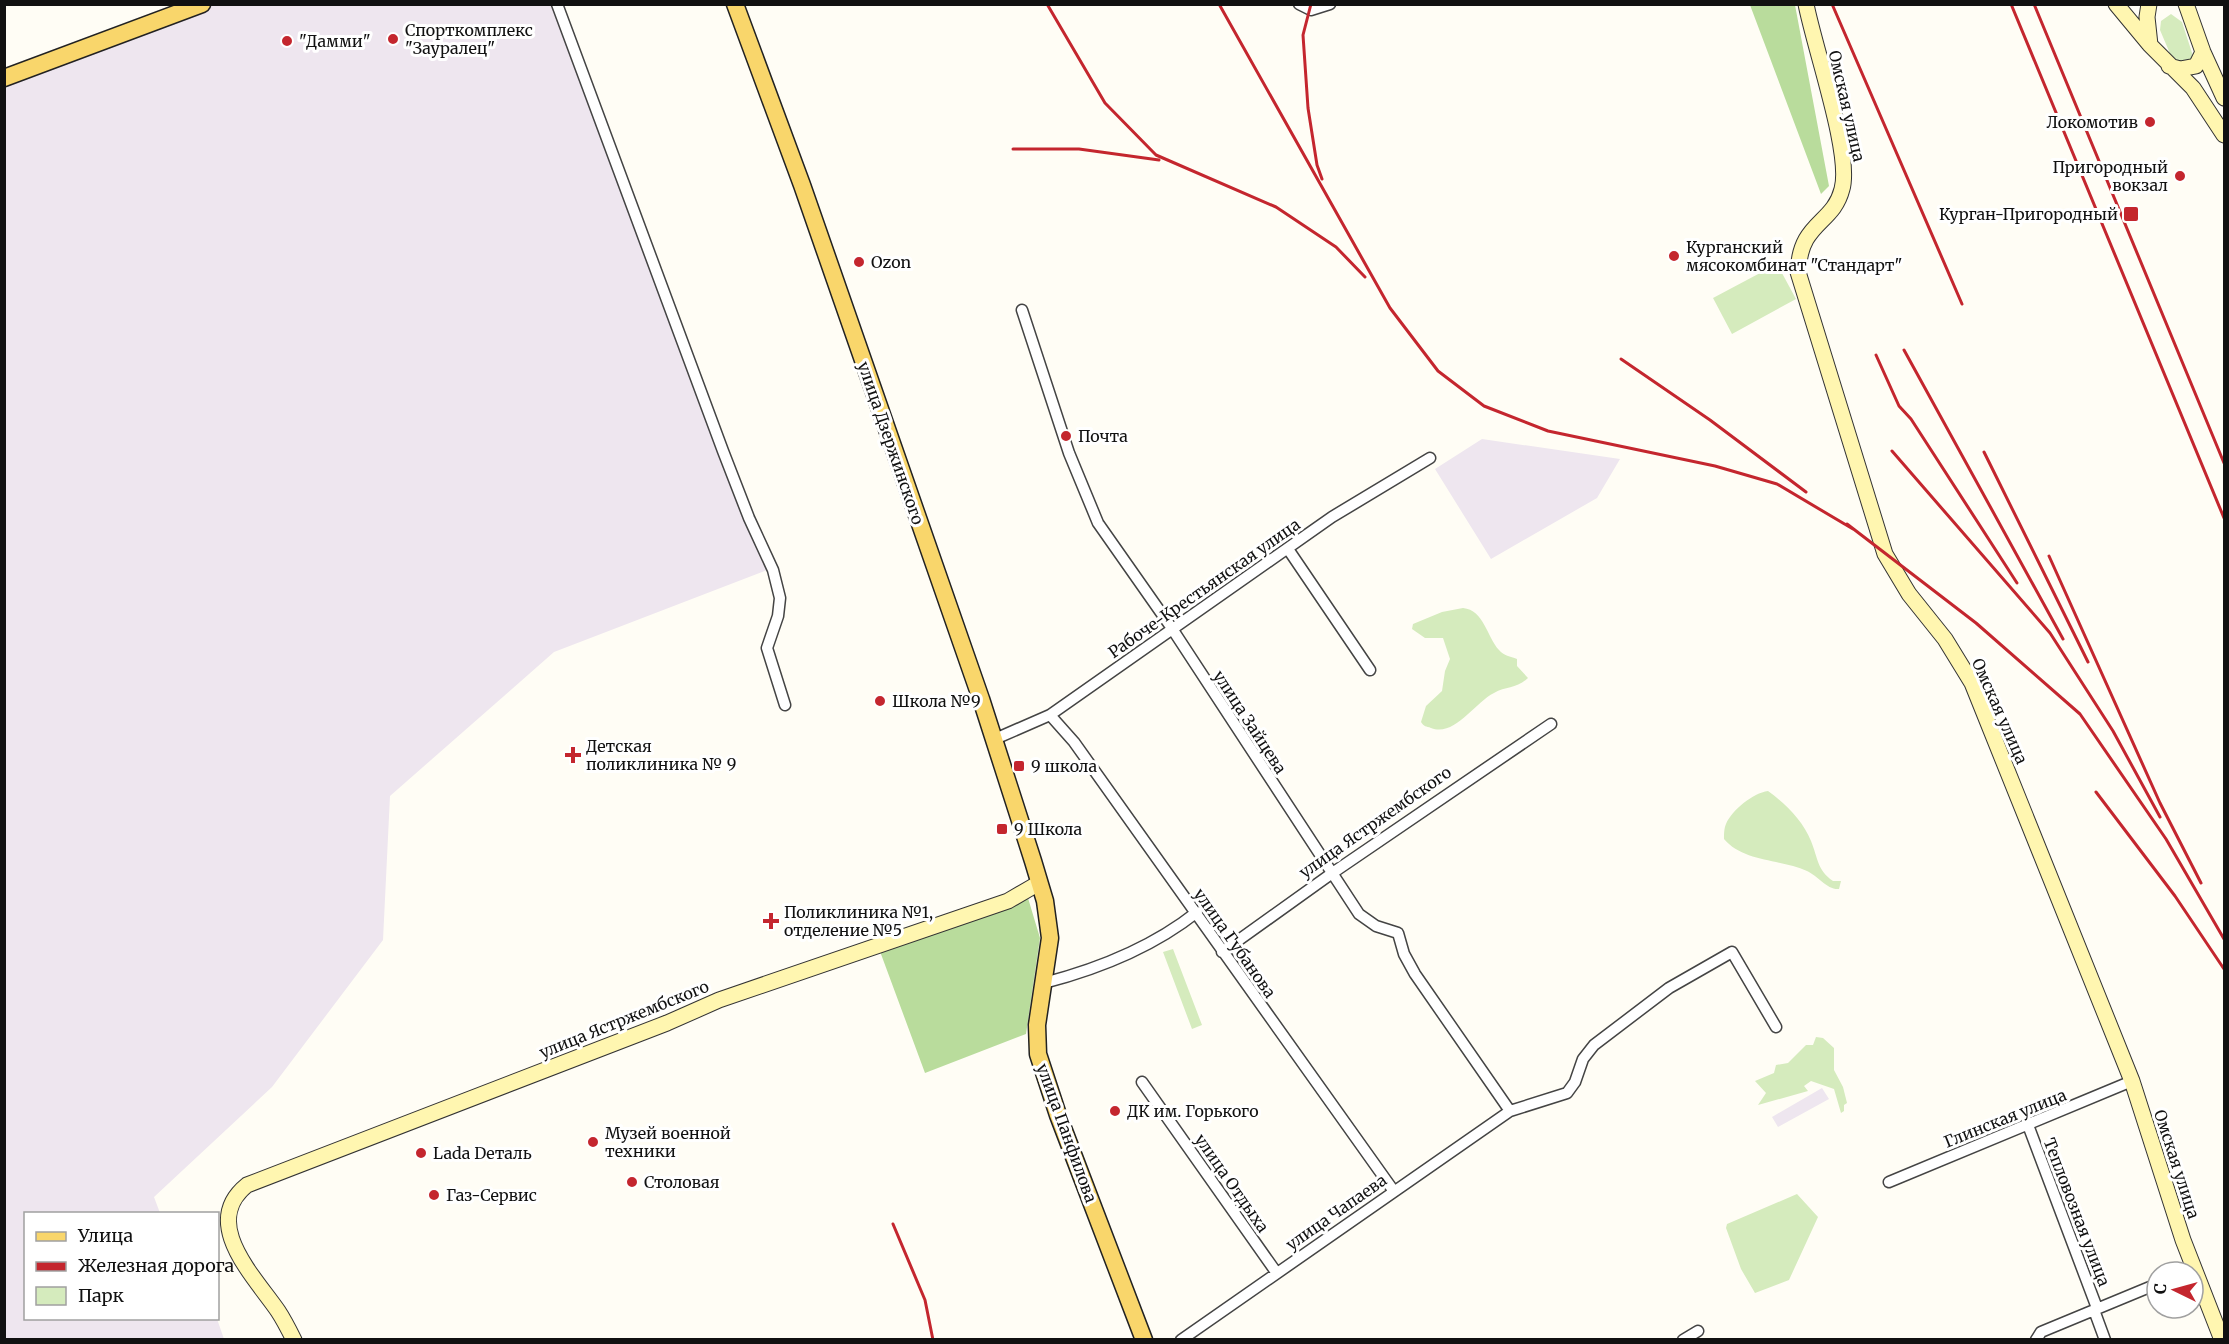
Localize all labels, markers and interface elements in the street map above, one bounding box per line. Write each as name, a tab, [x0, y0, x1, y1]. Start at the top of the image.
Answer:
place label: Спорткомплекс "Зауралец"	[405, 20, 533, 58]
place label: "Дамми"	[299, 31, 371, 51]
marker: Спорткомплекс "Зауралец"	[386, 32, 400, 46]
marker: "Дамми"	[280, 34, 294, 48]
street label: Омская улица	[1824, 48, 1870, 164]
place label: Локомотив	[2047, 112, 2138, 132]
marker: Локомотив	[2143, 115, 2157, 129]
place label: Пригородный вокзал	[2053, 157, 2168, 195]
marker: Пригородный вокзал	[2173, 169, 2187, 183]
place label: Курган-Пригородный	[1939, 204, 2118, 224]
marker: Курган-Пригородный	[2122, 205, 2140, 223]
place label: Курганский мясокомбинат "Стандарт"	[1686, 237, 1902, 275]
marker: Курганский мясокомбинат "Стандарт"	[1667, 249, 1681, 263]
place label: Ozon	[871, 252, 911, 272]
marker: Ozon	[852, 255, 866, 269]
street label: улица Дзержинского	[854, 359, 928, 527]
place label: Почта	[1078, 426, 1128, 446]
marker: Почта	[1059, 429, 1073, 443]
street label: Рабоче-Крестьянская улица	[1104, 514, 1304, 662]
street label: Омская улица	[1968, 655, 2032, 767]
street label: улица Зайцева	[1209, 667, 1291, 778]
place label: Школа №9	[892, 691, 981, 711]
marker: Школа №9	[873, 694, 887, 708]
place label: Детская поликлиника № 9	[586, 736, 737, 774]
marker: Детская поликлиника № 9	[564, 746, 582, 764]
place label: 9 школа	[1031, 756, 1097, 776]
marker: 9 школа	[1012, 759, 1026, 773]
street label: улица Ястржембского	[1295, 762, 1455, 882]
place label: 9 Школа	[1014, 819, 1083, 839]
marker: 9 Школа	[995, 822, 1009, 836]
street label: улица Губанова	[1190, 884, 1280, 1002]
place label: Поликлиника №1, отделение №5	[784, 902, 933, 940]
marker: Поликлиника №1, отделение №5	[762, 912, 780, 930]
street label: улица Ястржембского	[536, 976, 712, 1062]
street label: улица Панфилова	[1033, 1061, 1102, 1206]
street label: Глинская улица	[1941, 1084, 2070, 1152]
place label: ДК им. Горького	[1127, 1101, 1259, 1121]
marker: ДК им. Горького	[1108, 1104, 1122, 1118]
street label: Омская улица	[2150, 1107, 2204, 1221]
place label: Музей военной техники	[605, 1123, 731, 1161]
street label: улица Отдыха	[1191, 1130, 1274, 1236]
marker: Музей военной техники	[586, 1135, 600, 1149]
street label: Тепловозная улица	[2039, 1135, 2115, 1289]
place label: Lada Dеталь	[433, 1143, 532, 1163]
marker: Lada Dеталь	[414, 1146, 428, 1160]
street label: улица Чапаева	[1282, 1170, 1391, 1254]
place label: Столовая	[644, 1172, 720, 1192]
marker: Столовая	[625, 1175, 639, 1189]
place label: Газ-Сервис	[446, 1185, 537, 1205]
marker: Газ-Сервис	[427, 1188, 441, 1202]
legend	[24, 1212, 219, 1320]
text: Улица	[77, 1224, 133, 1247]
text: Железная дорога	[78, 1254, 235, 1277]
north arrow	[2145, 1260, 2205, 1320]
text: С	[2150, 1283, 2170, 1295]
text: Парк	[78, 1284, 124, 1307]

